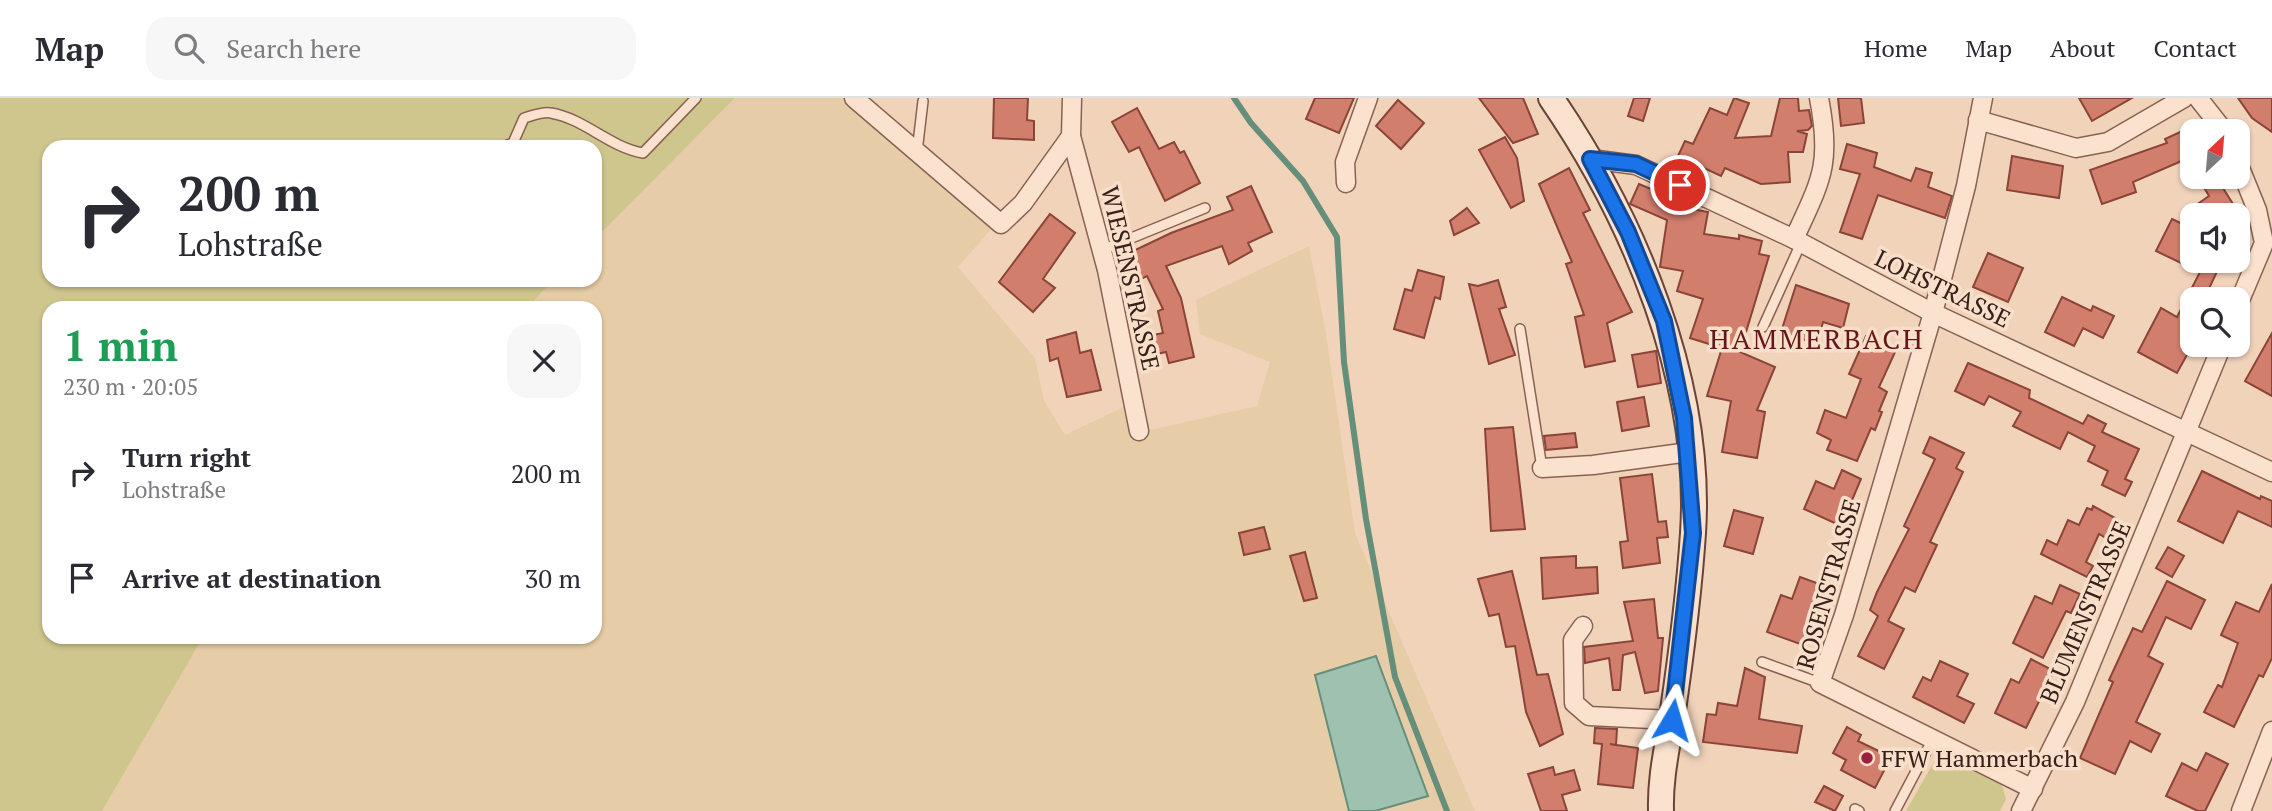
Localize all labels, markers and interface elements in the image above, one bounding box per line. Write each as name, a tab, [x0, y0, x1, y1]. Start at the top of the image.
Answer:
search box	[146, 17, 636, 80]
text: Map	[35, 27, 104, 70]
icon: search	[170, 29, 208, 67]
text: Search here	[226, 31, 361, 65]
text: Home	[1864, 32, 1928, 64]
text: Map	[1966, 32, 2012, 64]
text: About	[2050, 32, 2116, 64]
text: Contact	[2154, 32, 2237, 64]
north arrow	[2180, 119, 2250, 189]
map controls	[2180, 119, 2250, 357]
pin	[1650, 155, 1710, 215]
text: 200 m	[178, 160, 320, 225]
icon: arrive	[1661, 166, 1699, 204]
icon: right	[63, 168, 154, 259]
street label: WIESENSTRASSE	[1094, 183, 1168, 373]
button: sound	[2180, 203, 2250, 273]
text: Lohstraße	[178, 223, 323, 265]
street label: LOHSTRASSE	[1870, 241, 2016, 335]
button: search	[2180, 287, 2250, 357]
text: 1 min	[63, 317, 178, 373]
district label: HAMMERBACH	[1709, 320, 1925, 357]
button: close	[507, 324, 581, 398]
text: 230 m · 20:05	[63, 371, 198, 402]
text: Turn right	[122, 440, 251, 474]
icon: right	[63, 454, 101, 492]
text: 200 m	[511, 456, 581, 490]
text: Lohstraße	[122, 474, 226, 505]
street label: ROSENSTRASSE	[1788, 495, 1868, 673]
street label: BLUMENSTRASSE	[2032, 516, 2138, 708]
icon: arrive	[63, 559, 101, 597]
text: Arrive at destination	[122, 561, 381, 595]
text: 30 m	[525, 561, 581, 595]
position arrow	[1635, 683, 1709, 757]
place label: FFW Hammerbach	[1881, 742, 2078, 774]
marker: FFW Hammerbach	[1859, 750, 1875, 766]

